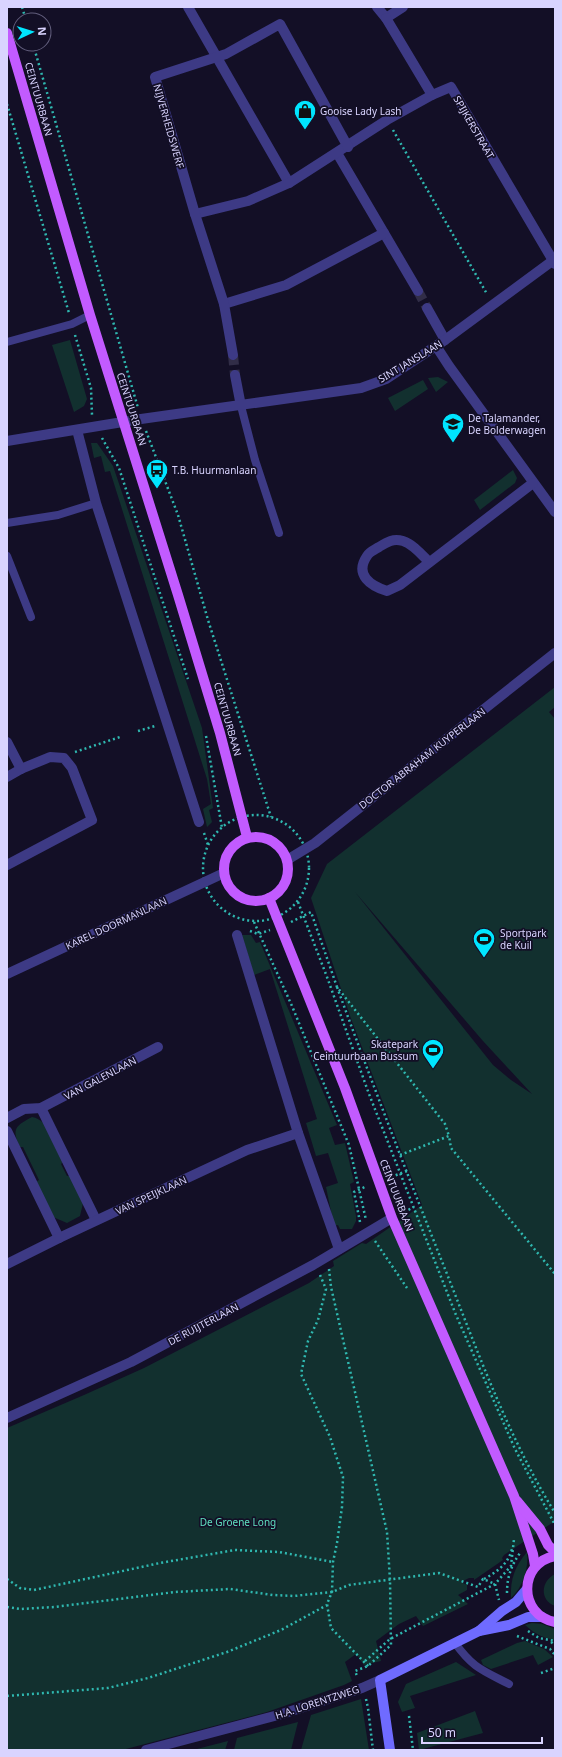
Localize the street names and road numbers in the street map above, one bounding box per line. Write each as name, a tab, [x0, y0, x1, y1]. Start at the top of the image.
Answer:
street label: CEINTUURBAAN	[22, 60, 56, 138]
street label: NIJVERHEIDSWERF	[150, 82, 188, 170]
street label: SPIJKERSTRAAT	[450, 93, 498, 161]
street label: SINT JANSLAAN	[375, 336, 445, 386]
street label: CEINTUURBAAN	[114, 371, 150, 447]
street label: CEINTUURBAAN	[211, 680, 245, 758]
street label: DOCTOR ABRAHAM KUYPERLAAN	[356, 704, 488, 812]
street label: KAREL DOORMANLAAN	[63, 893, 169, 953]
street label: VAN GALENLAAN	[61, 1053, 139, 1103]
street label: CEINTUURBAAN	[377, 1157, 417, 1233]
street label: VAN SPEIJKLAAN	[113, 1172, 189, 1218]
street label: DE RUIJTERLAAN	[165, 1299, 241, 1349]
street label: H.A. LORENTZWEG	[273, 1682, 361, 1722]

